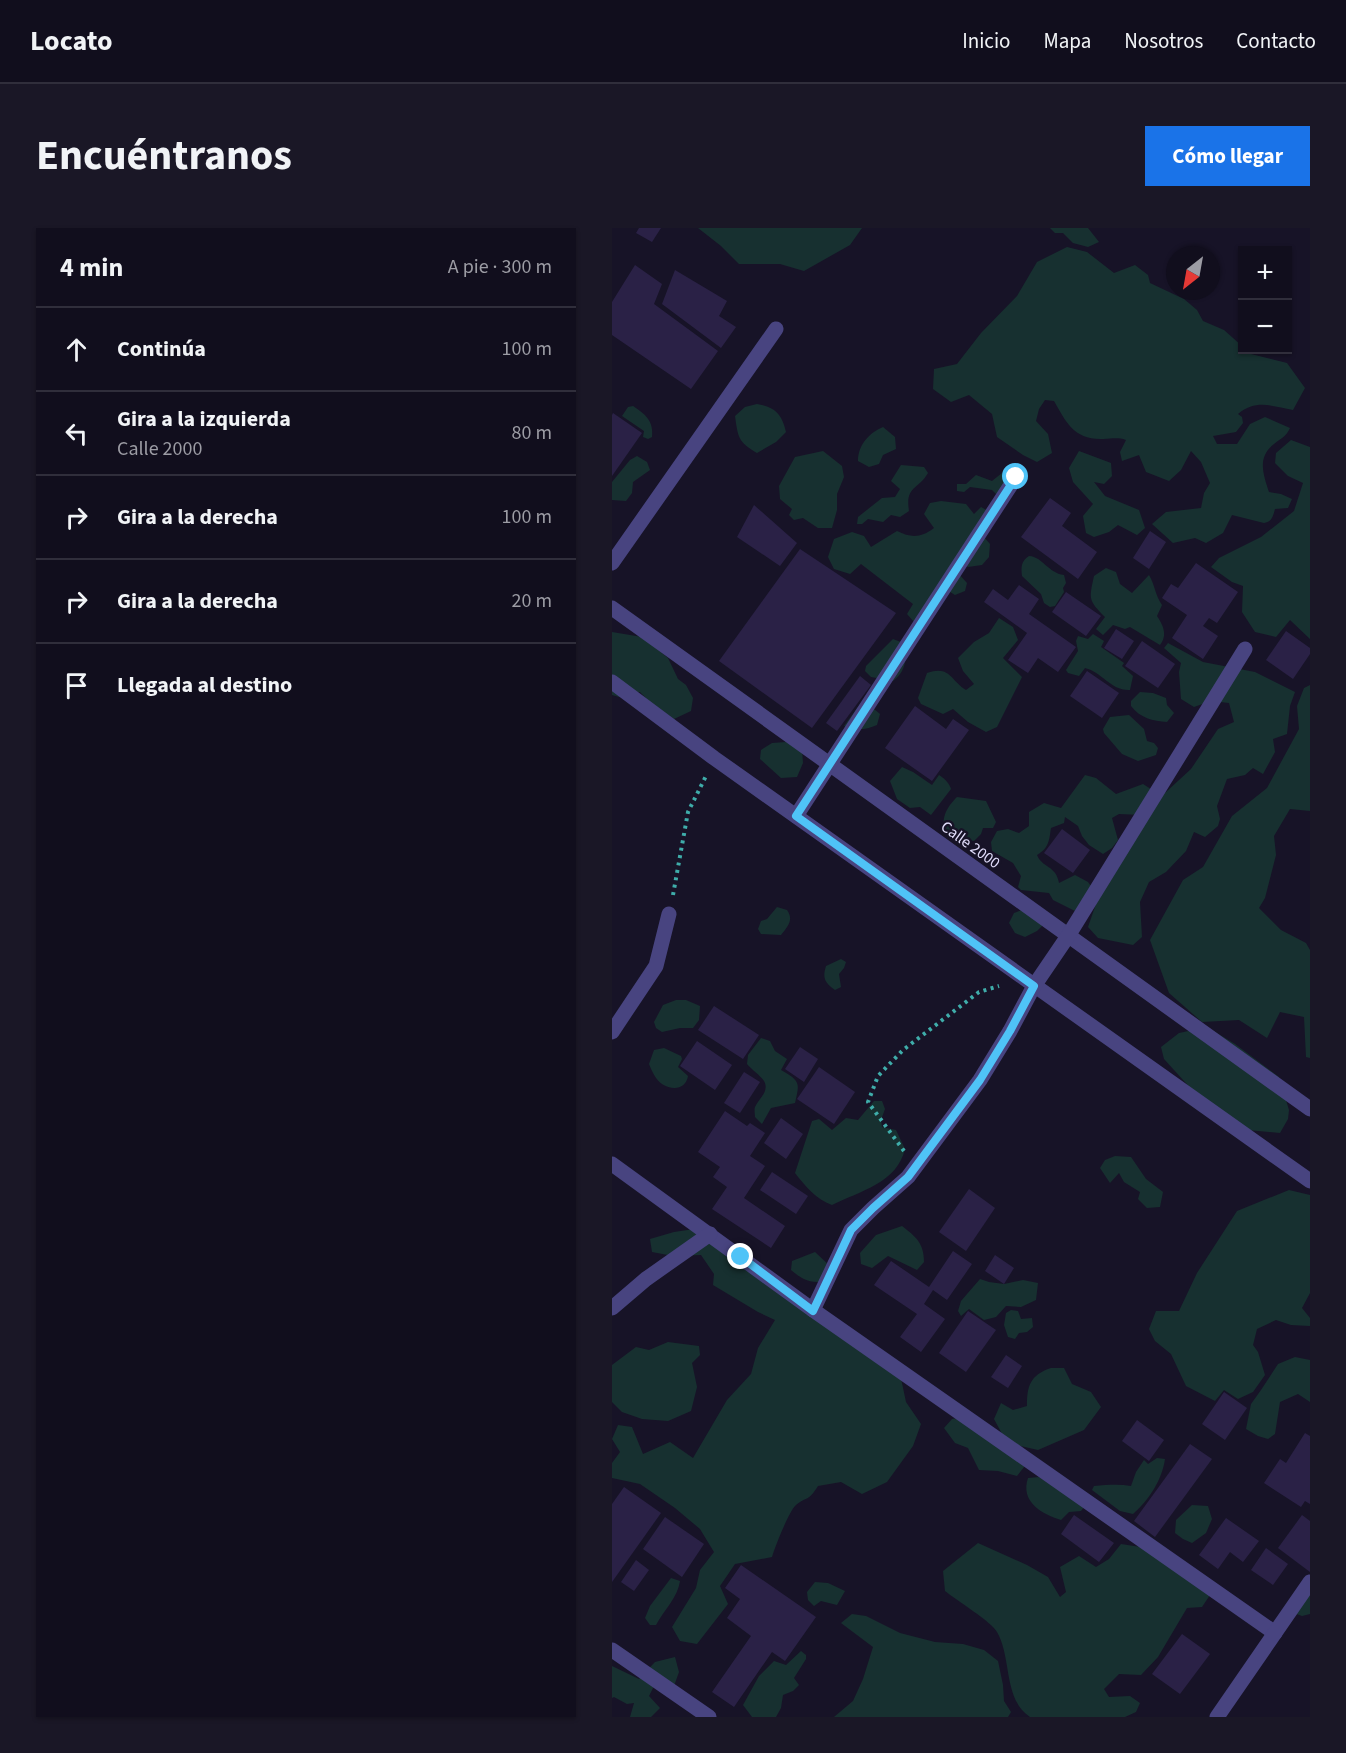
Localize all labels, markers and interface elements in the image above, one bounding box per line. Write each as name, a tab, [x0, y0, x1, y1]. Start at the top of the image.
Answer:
text: Locato	[30, 21, 112, 61]
text: Inicio	[962, 26, 1010, 56]
text: Mapa	[1043, 26, 1091, 56]
text: Nosotros	[1124, 26, 1203, 56]
text: Contacto	[1236, 26, 1316, 56]
text: Encuéntranos	[36, 126, 292, 186]
button: Cómo llegar	[1145, 126, 1310, 186]
north arrow	[1166, 246, 1220, 300]
map controls	[1238, 246, 1292, 354]
button: +	[1238, 246, 1292, 300]
text: 4 min	[60, 249, 123, 286]
text: A pie · 300 m	[448, 253, 552, 281]
button: −	[1238, 300, 1292, 354]
icon: ahead	[60, 333, 93, 366]
text: Continúa	[117, 333, 206, 365]
text: 100 m	[502, 335, 552, 363]
text: Gira a la izquierda	[117, 403, 291, 435]
icon: left	[60, 417, 93, 450]
text: 80 m	[512, 419, 552, 447]
text: Calle 2000	[117, 435, 202, 463]
route start	[1002, 463, 1028, 489]
icon: right	[60, 501, 93, 534]
text: Gira a la derecha	[117, 501, 278, 533]
text: 100 m	[502, 503, 552, 531]
icon: right	[60, 585, 93, 618]
text: Gira a la derecha	[117, 585, 278, 617]
text: 20 m	[512, 587, 552, 615]
icon: arrive	[60, 669, 93, 702]
text: Llegada al destino	[117, 669, 292, 701]
street label: Calle 2000	[936, 816, 1005, 874]
route end	[727, 1243, 753, 1269]

